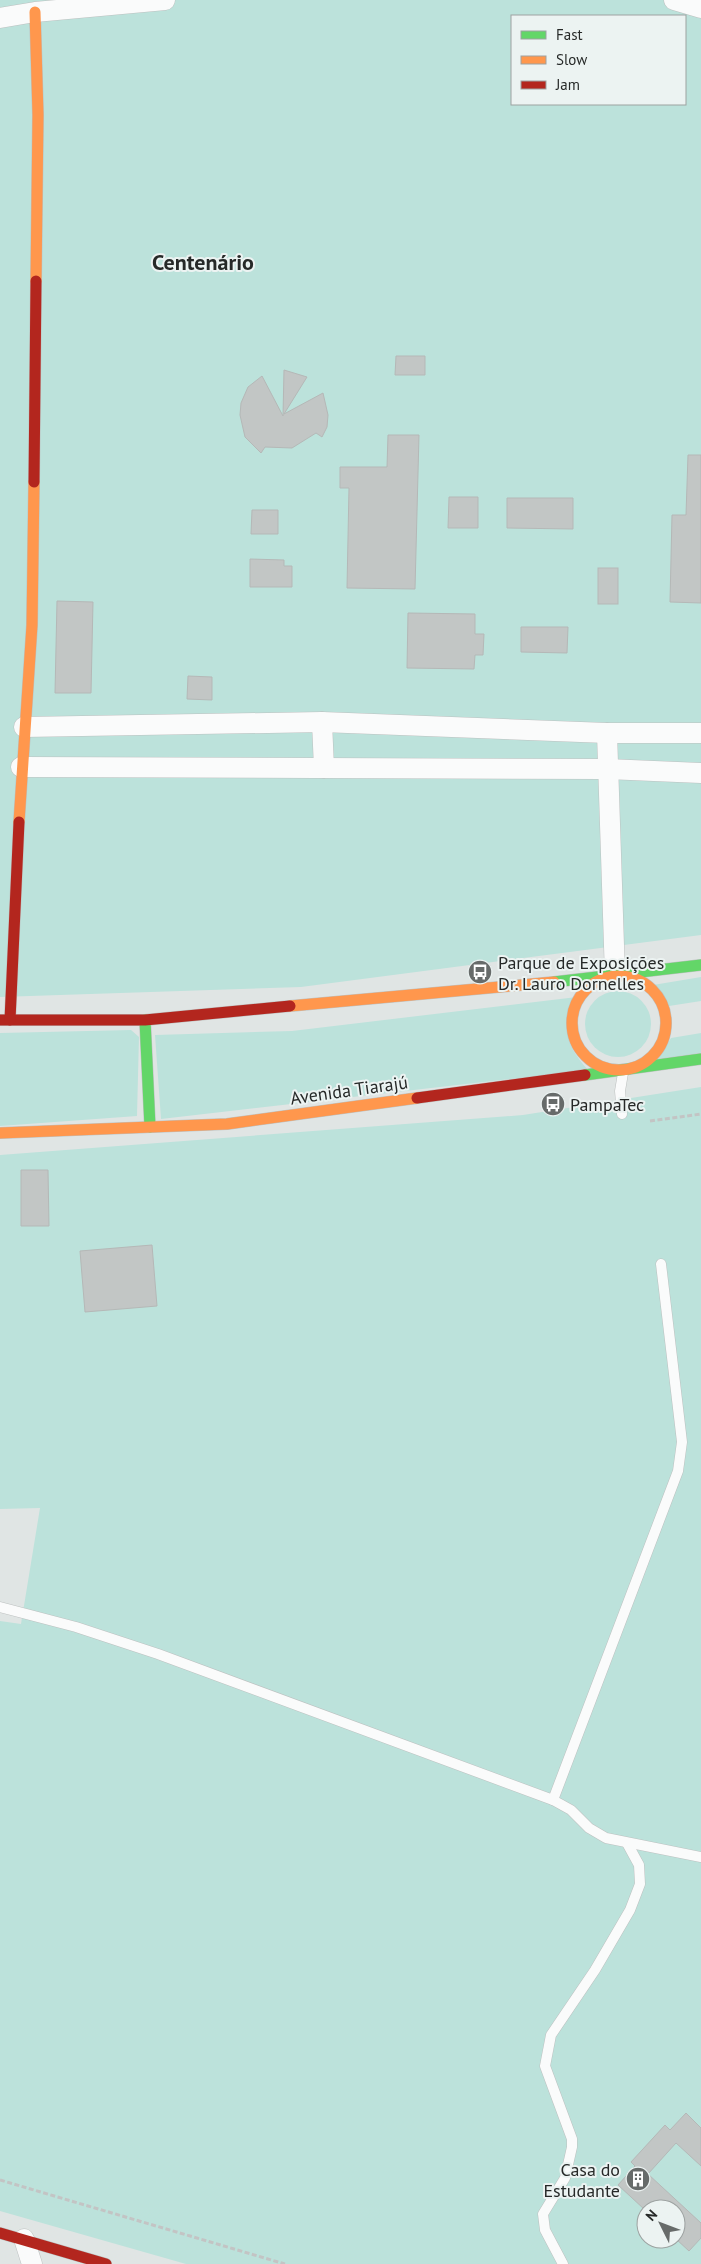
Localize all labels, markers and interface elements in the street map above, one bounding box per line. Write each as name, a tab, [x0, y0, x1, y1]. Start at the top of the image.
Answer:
legend	[511, 15, 686, 105]
text: Fast	[556, 25, 583, 44]
text: Slow	[556, 50, 587, 69]
text: Jam	[555, 75, 580, 94]
district label: Centenário	[152, 248, 254, 276]
place label: Parque de Exposições Dr. Lauro Dornelles	[498, 951, 664, 995]
bus stop icon: Parque de Exposições Dr. Lauro Dornelles	[467, 959, 493, 985]
street label: Avenida Tiarajú	[289, 1070, 409, 1110]
bus stop icon: PampaTec	[540, 1091, 566, 1117]
place label: PampaTec	[570, 1093, 644, 1116]
place label: Casa do Estudante	[543, 2158, 620, 2202]
building icon: Casa do Estudante	[625, 2166, 651, 2192]
north arrow	[636, 2199, 686, 2249]
text: N	[642, 2206, 661, 2225]

